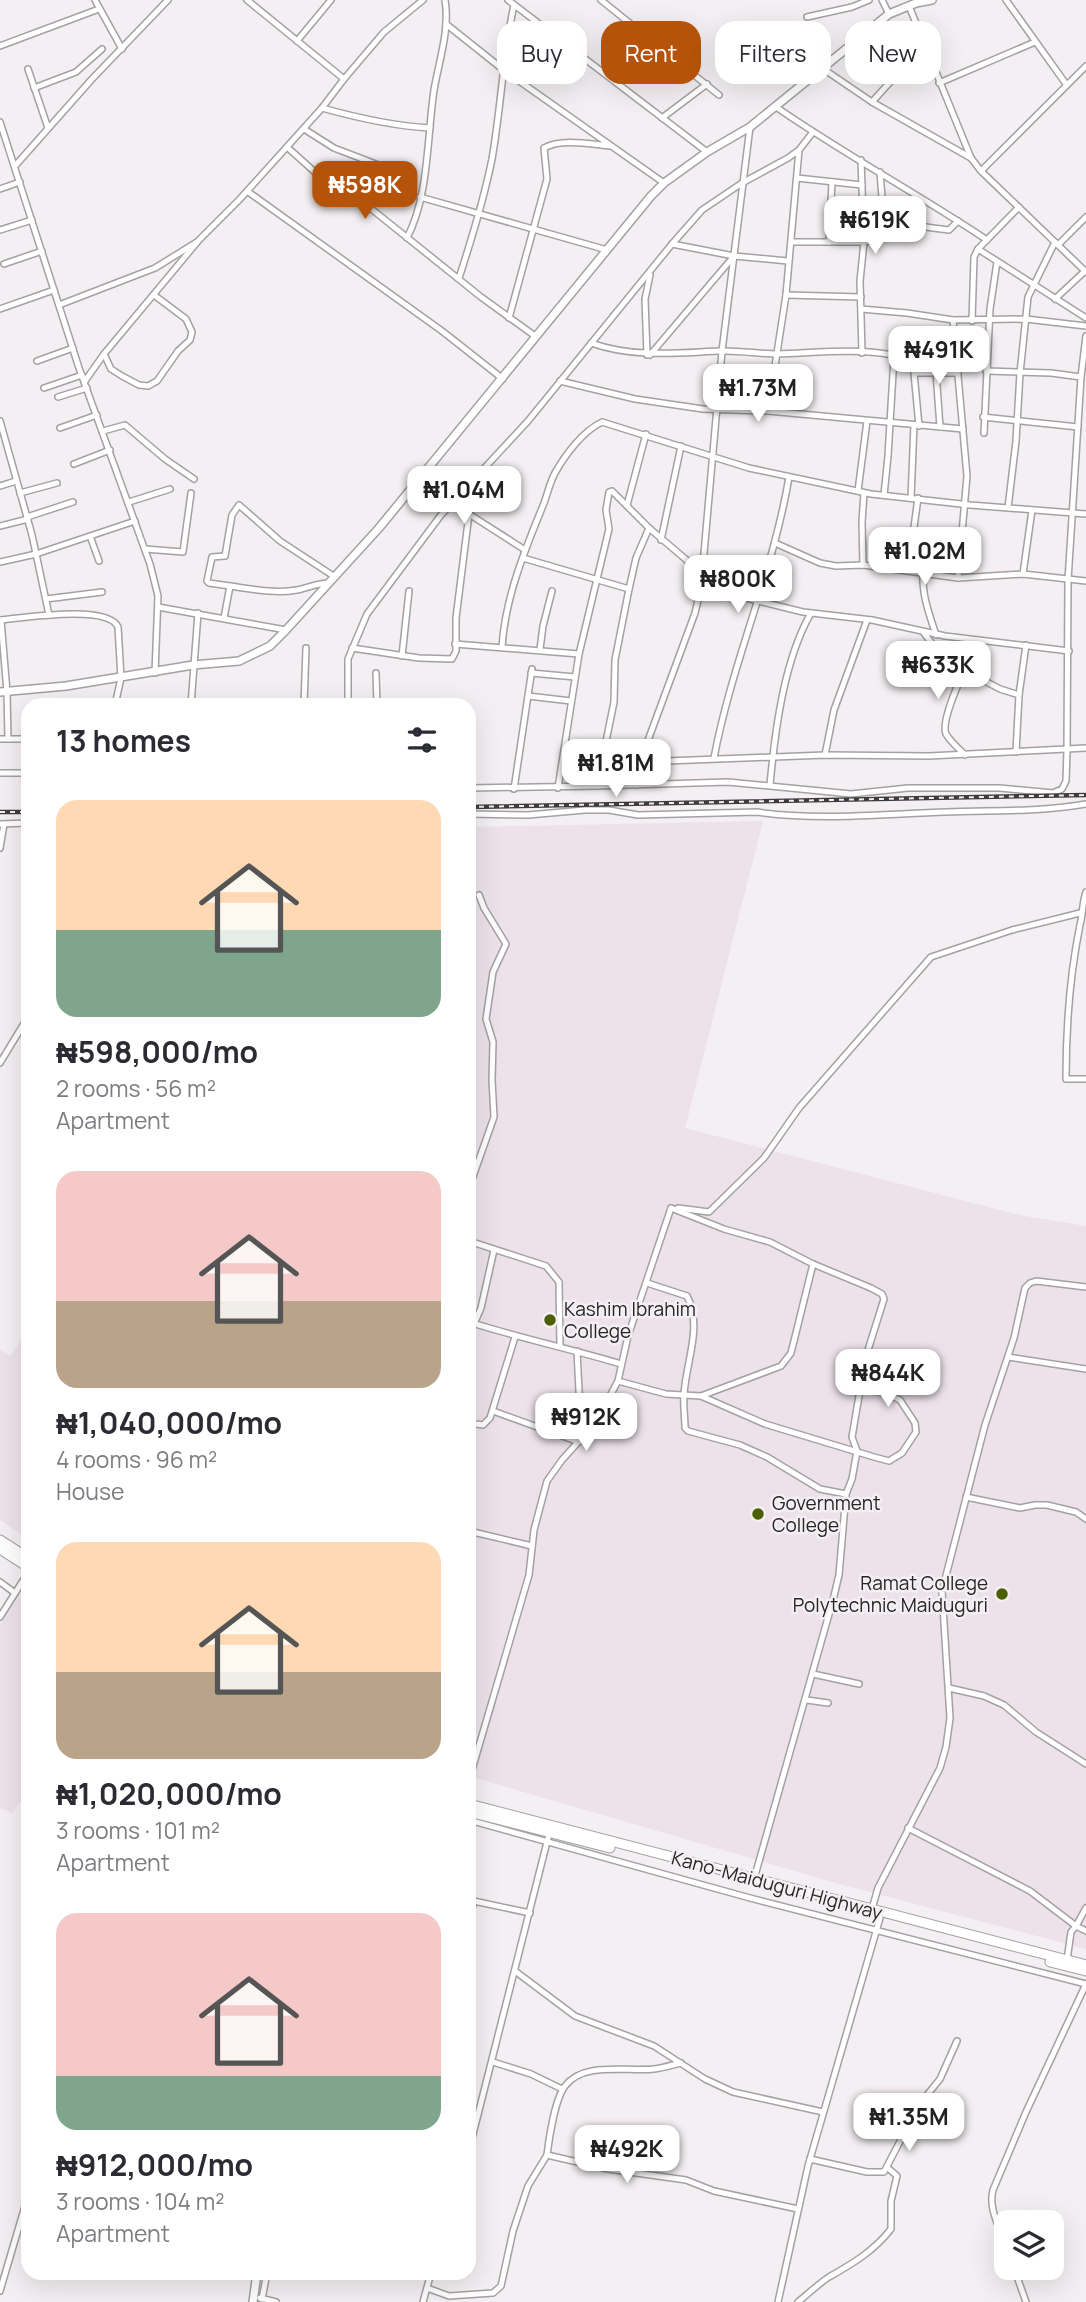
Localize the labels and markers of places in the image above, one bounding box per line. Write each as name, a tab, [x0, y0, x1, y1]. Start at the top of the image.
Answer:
pin: ₦598K	[316, 162, 414, 221]
pin: ₦619K	[826, 196, 924, 256]
pin: ₦491K	[890, 326, 988, 386]
pin: ₦1.73M	[701, 364, 815, 424]
pin: ₦1.04M	[407, 466, 521, 526]
pin: ₦1.02M	[868, 528, 982, 587]
pin: ₦800K	[689, 556, 787, 615]
pin: ₦633K	[889, 642, 987, 701]
pin: ₦1.81M	[559, 740, 673, 799]
place label: Kashim Ibrahim College	[564, 1296, 696, 1344]
marker: Kashim Ibrahim College	[542, 1312, 558, 1328]
pin: ₦844K	[839, 1350, 937, 1409]
pin: ₦912K	[537, 1394, 635, 1453]
place label: Government College	[772, 1490, 881, 1538]
marker: Government College	[750, 1506, 766, 1522]
place label: Ramat College Polytechnic Maiduguri	[793, 1570, 988, 1618]
marker: Ramat College Polytechnic Maiduguri	[994, 1586, 1010, 1602]
pin: ₦1.35M	[852, 2094, 966, 2153]
pin: ₦492K	[578, 2126, 676, 2185]

